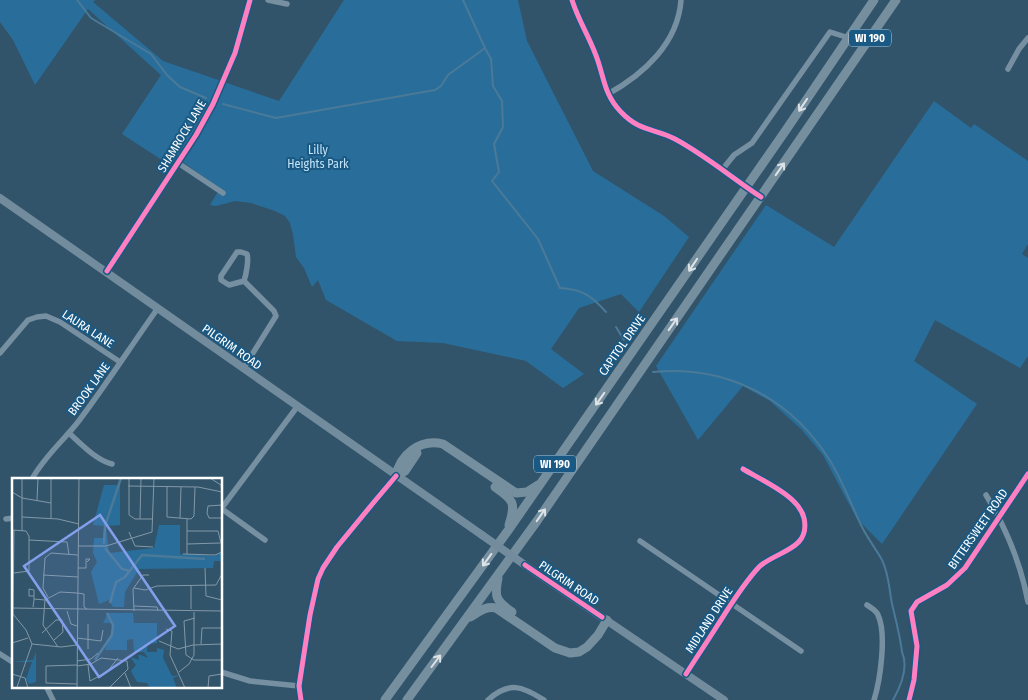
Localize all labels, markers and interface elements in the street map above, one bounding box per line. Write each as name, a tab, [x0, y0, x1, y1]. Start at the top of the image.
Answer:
road number: WI 190	[849, 29, 891, 46]
street label: SHAMROCK LANE	[155, 97, 209, 175]
one-way arrow	[798, 98, 808, 112]
park label: Lilly Heights Park	[287, 143, 349, 171]
one-way arrow	[775, 162, 785, 176]
one-way arrow	[688, 258, 698, 272]
street label: LAURA LANE	[60, 307, 117, 351]
street label: CAPITOL DRIVE	[596, 312, 648, 378]
one-way arrow	[668, 317, 678, 331]
street label: PILGRIM ROAD	[200, 321, 264, 373]
street label: BROOK LANE	[65, 360, 113, 418]
one-way arrow	[595, 391, 605, 405]
road number: WI 190	[534, 456, 576, 472]
inset map	[12, 478, 222, 688]
street label: BITTERSWEET ROAD	[945, 486, 1011, 572]
one-way arrow	[536, 508, 546, 522]
one-way arrow	[482, 553, 492, 567]
street label: PILGRIM ROAD	[536, 558, 602, 608]
street label: MIDLAND DRIVE	[683, 584, 736, 656]
one-way arrow	[430, 655, 441, 668]

